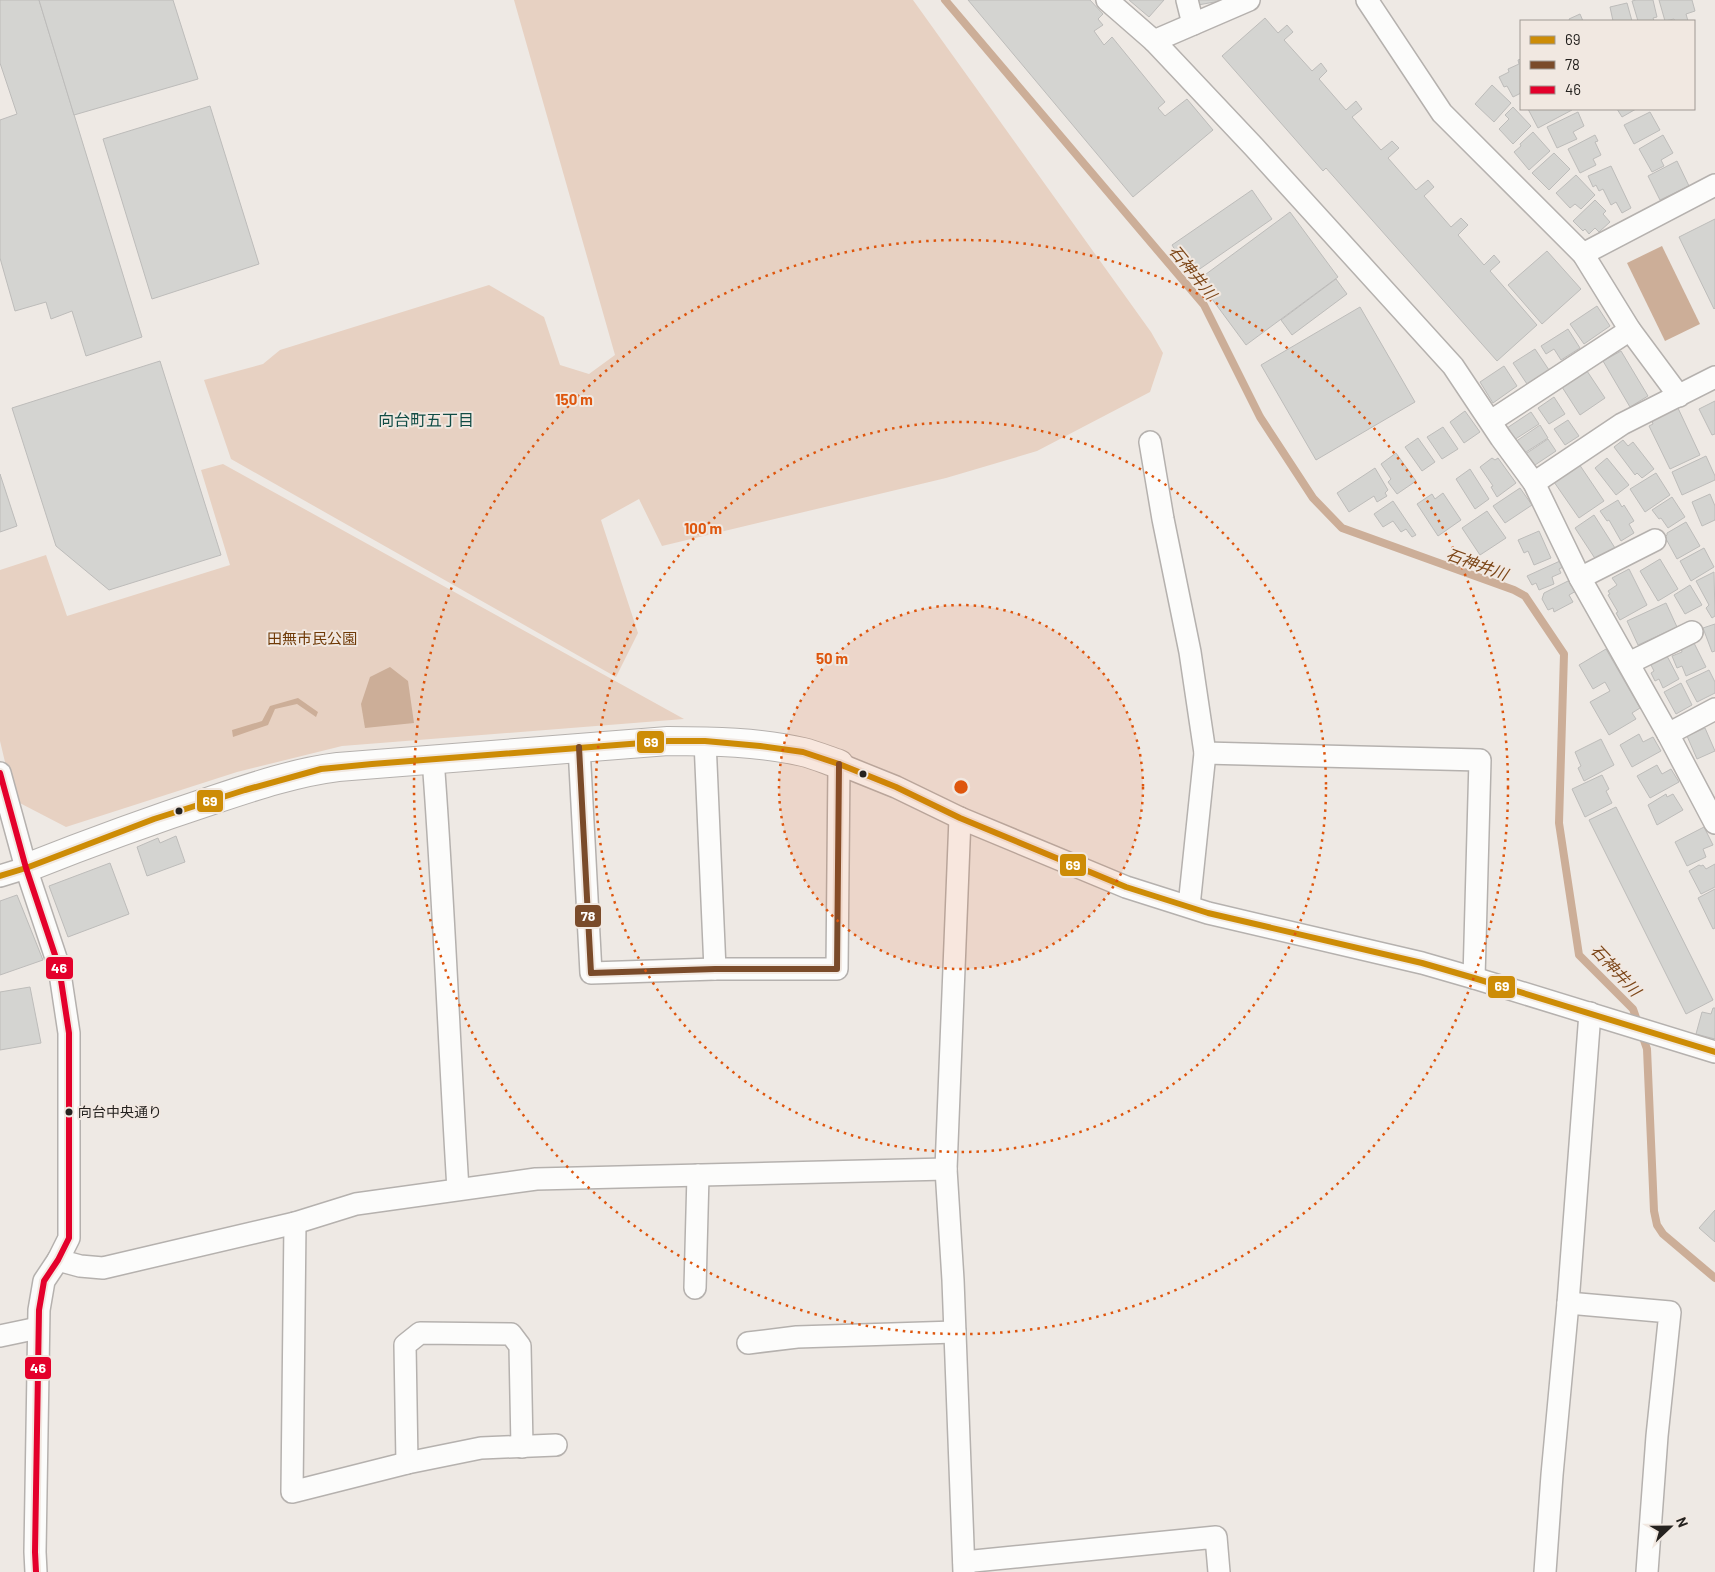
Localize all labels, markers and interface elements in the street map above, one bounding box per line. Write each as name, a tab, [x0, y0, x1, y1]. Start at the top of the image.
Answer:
legend	[1520, 20, 1695, 110]
text: 69	[1565, 30, 1581, 48]
text: 78	[1565, 55, 1580, 73]
text: 46	[1565, 80, 1581, 98]
water label: 石神井川	[1166, 241, 1222, 304]
text: 150 m	[555, 390, 593, 408]
district label: 向台町五丁目	[378, 410, 474, 429]
text: 100 m	[684, 519, 722, 537]
water label: 石神井川	[1444, 544, 1512, 584]
park label: 田無市民公園	[267, 629, 357, 647]
text: 50 m	[816, 649, 848, 667]
line badge: 69	[636, 730, 665, 754]
text: 69	[644, 733, 658, 750]
unlabelled marker	[858, 769, 868, 779]
centre of rings	[952, 778, 970, 796]
line badge: 69	[196, 789, 224, 813]
text: 69	[203, 792, 217, 809]
unlabelled marker	[174, 806, 184, 816]
line badge: 69	[1059, 853, 1087, 877]
text: 69	[1066, 856, 1080, 873]
line badge: 78	[574, 904, 602, 928]
text: 78	[581, 907, 596, 924]
water label: 石神井川	[1588, 940, 1646, 1001]
line badge: 46	[45, 956, 74, 980]
text: 46	[51, 959, 67, 976]
line badge: 69	[1487, 975, 1516, 999]
text: 69	[1495, 977, 1509, 994]
place label: 向台中央通り	[78, 1103, 162, 1120]
marker: 向台中央通り	[64, 1107, 74, 1117]
line badge: 46	[24, 1356, 52, 1380]
text: 46	[30, 1359, 46, 1376]
north arrow	[1645, 1502, 1695, 1552]
text: N	[1673, 1514, 1692, 1529]

